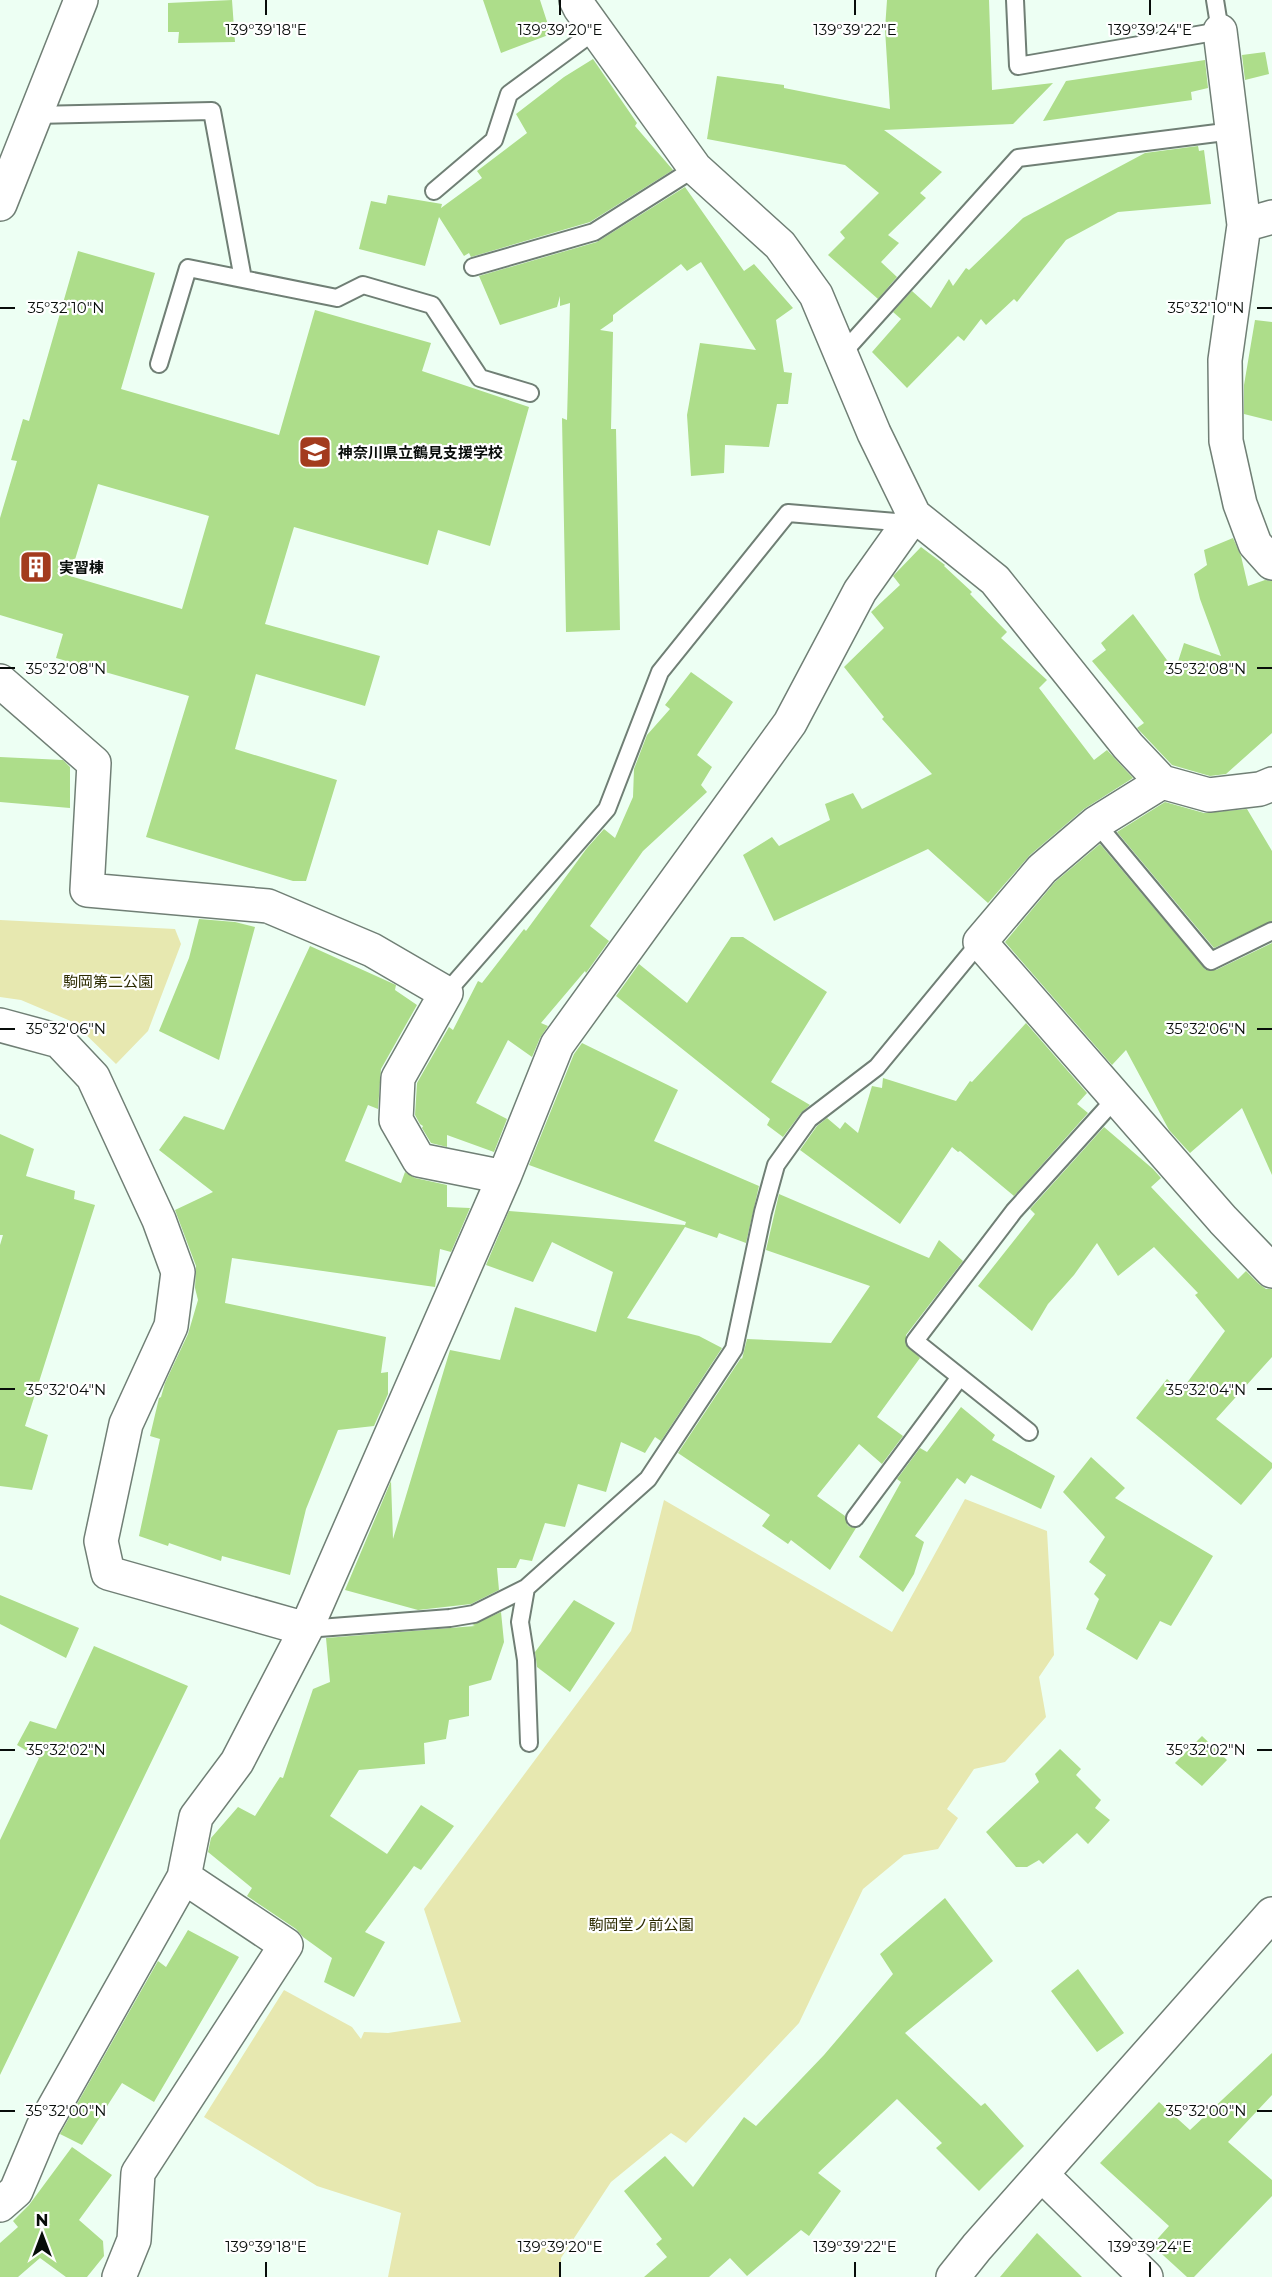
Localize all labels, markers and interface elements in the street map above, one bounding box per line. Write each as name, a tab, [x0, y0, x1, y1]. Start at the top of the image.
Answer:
text: 139°39'18"E	[225, 20, 307, 39]
text: 139°39'20"E	[518, 20, 602, 39]
text: 139°39'22"E	[813, 20, 897, 39]
text: 139°39'24"E	[1108, 20, 1192, 39]
text: 35°32'10"N	[27, 298, 105, 317]
text: 35°32'10"N	[1167, 298, 1245, 317]
school or university icon: 神奈川県立鶴見支援学校	[297, 434, 333, 470]
place label: 神奈川県立鶴見支援学校	[337, 443, 503, 462]
building icon: 実習棟	[18, 549, 54, 585]
place label: 実習棟	[59, 558, 104, 577]
text: 35°32'08"N	[26, 659, 106, 678]
text: 35°32'08"N	[1166, 659, 1246, 678]
park label: 駒岡第二公園	[63, 972, 153, 991]
text: 35°32'06"N	[26, 1019, 106, 1038]
text: 35°32'06"N	[1166, 1019, 1246, 1038]
text: 35°32'04"N	[26, 1380, 106, 1399]
text: 35°32'04"N	[1166, 1380, 1246, 1399]
text: 35°32'02"N	[26, 1740, 106, 1759]
text: 35°32'02"N	[1166, 1740, 1246, 1759]
park label: 駒岡堂ノ前公園	[588, 1915, 694, 1934]
text: 35°32'00"N	[26, 2101, 106, 2120]
text: 35°32'00"N	[1166, 2101, 1246, 2120]
north arrow	[12, 2205, 72, 2265]
text: N	[36, 2211, 48, 2230]
text: 139°39'18"E	[225, 2237, 307, 2256]
text: 139°39'20"E	[518, 2237, 602, 2256]
text: 139°39'22"E	[813, 2237, 897, 2256]
text: 139°39'24"E	[1108, 2237, 1192, 2256]

